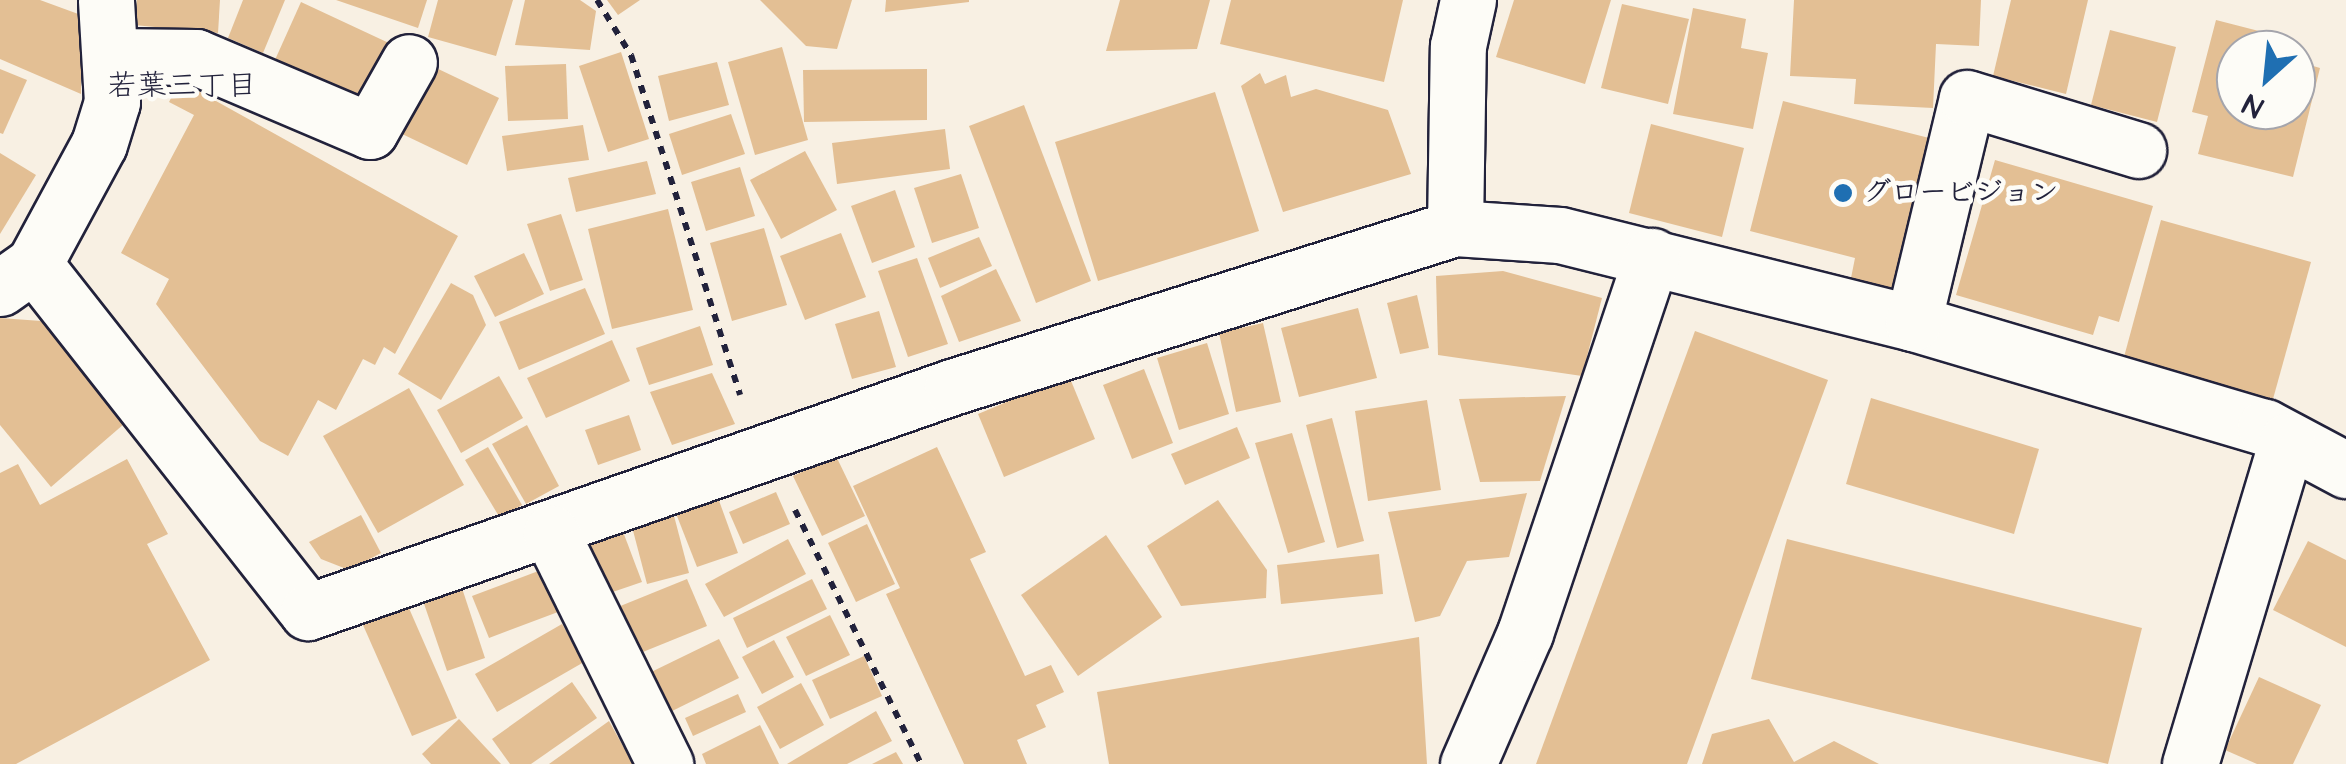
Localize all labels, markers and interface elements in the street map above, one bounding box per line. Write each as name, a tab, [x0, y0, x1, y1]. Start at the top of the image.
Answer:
north arrow	[2216, 30, 2316, 130]
district label: 若葉三丁目	[107, 68, 257, 104]
text: N	[2236, 84, 2270, 127]
place label: グロービジョン	[1863, 176, 2059, 210]
marker: グロービジョン	[1832, 182, 1854, 204]

